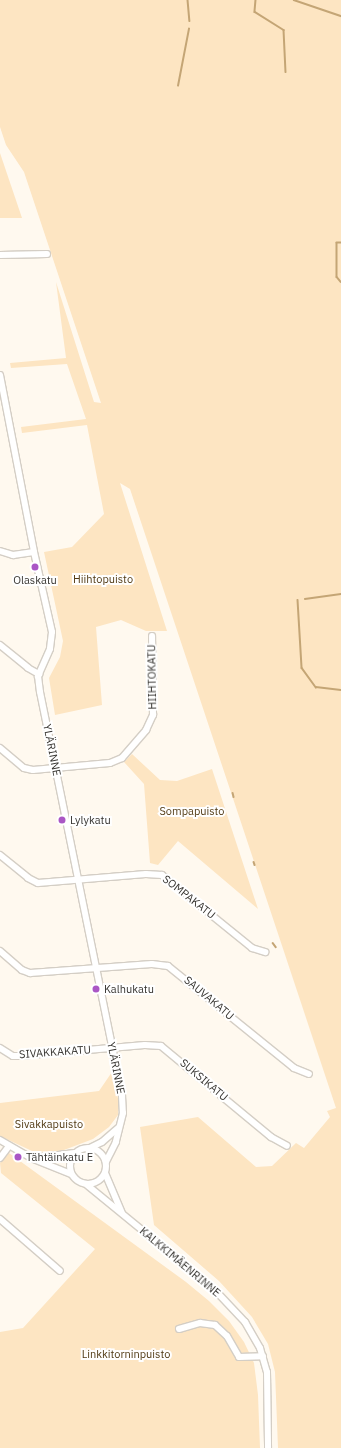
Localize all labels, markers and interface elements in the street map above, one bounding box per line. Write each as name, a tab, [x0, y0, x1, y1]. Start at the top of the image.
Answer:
marker: Olaskatu	[30, 562, 40, 572]
park label: Hiihtopuisto	[73, 572, 133, 586]
place label: Olaskatu	[13, 573, 57, 587]
street label: HIIHTOKATU	[145, 644, 159, 710]
street label: YLÄRINNE	[40, 723, 64, 777]
park label: Sompapuisto	[159, 804, 225, 818]
place label: Lylykatu	[70, 813, 111, 827]
marker: Lylykatu	[57, 815, 67, 825]
street label: SOMPAKATU	[160, 872, 218, 922]
street label: SAUVAKATU	[181, 973, 237, 1023]
place label: Kalhukatu	[104, 982, 154, 996]
marker: Kalhukatu	[91, 984, 101, 994]
street label: YLÄRINNE	[104, 1041, 128, 1095]
street label: SIVAKKAKATU	[19, 1043, 91, 1061]
street label: SUKSIKATU	[177, 1056, 231, 1104]
park label: Sivakkapuisto	[15, 1117, 83, 1131]
place label: Tähtäinkatu E	[26, 1150, 93, 1164]
marker: Tähtäinkatu E	[13, 1152, 23, 1162]
street label: KALKKIMÄENRINNE	[137, 1224, 223, 1300]
park label: Linkkitorninpuisto	[82, 1347, 170, 1361]

